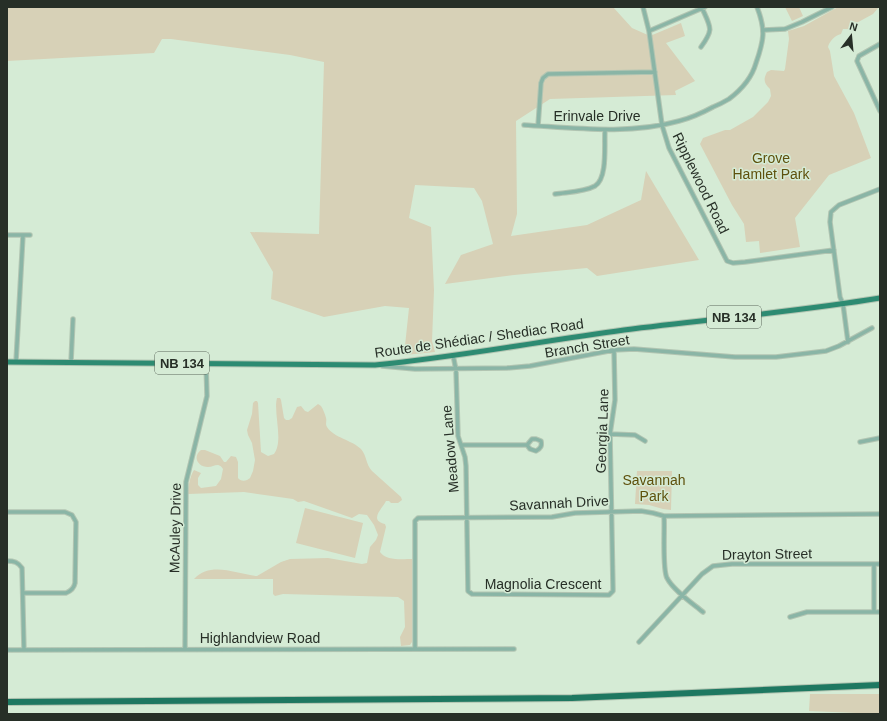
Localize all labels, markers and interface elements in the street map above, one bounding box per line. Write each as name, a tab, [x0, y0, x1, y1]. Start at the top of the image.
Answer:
north arrow	[831, 16, 871, 56]
text: N	[848, 20, 859, 33]
street label: Erinvale Drive	[553, 108, 641, 124]
street label: Ripplewood Road	[670, 130, 732, 236]
park label: Grove Hamlet Park	[732, 150, 811, 182]
road number: NB 134	[707, 306, 761, 328]
street label: Route de Shédiac / Shediac Road	[373, 315, 585, 361]
street label: Branch Street	[543, 331, 631, 361]
road number: NB 134	[155, 352, 209, 374]
street label: Georgia Lane	[593, 388, 611, 474]
street label: Meadow Lane	[438, 404, 462, 494]
park label: Savannah Park	[622, 472, 686, 504]
street label: McAuley Drive	[166, 483, 184, 573]
street label: Savannah Drive	[509, 492, 609, 514]
street label: Drayton Street	[722, 545, 812, 563]
street label: Magnolia Crescent	[485, 576, 601, 592]
street label: Highlandview Road	[200, 630, 320, 646]

